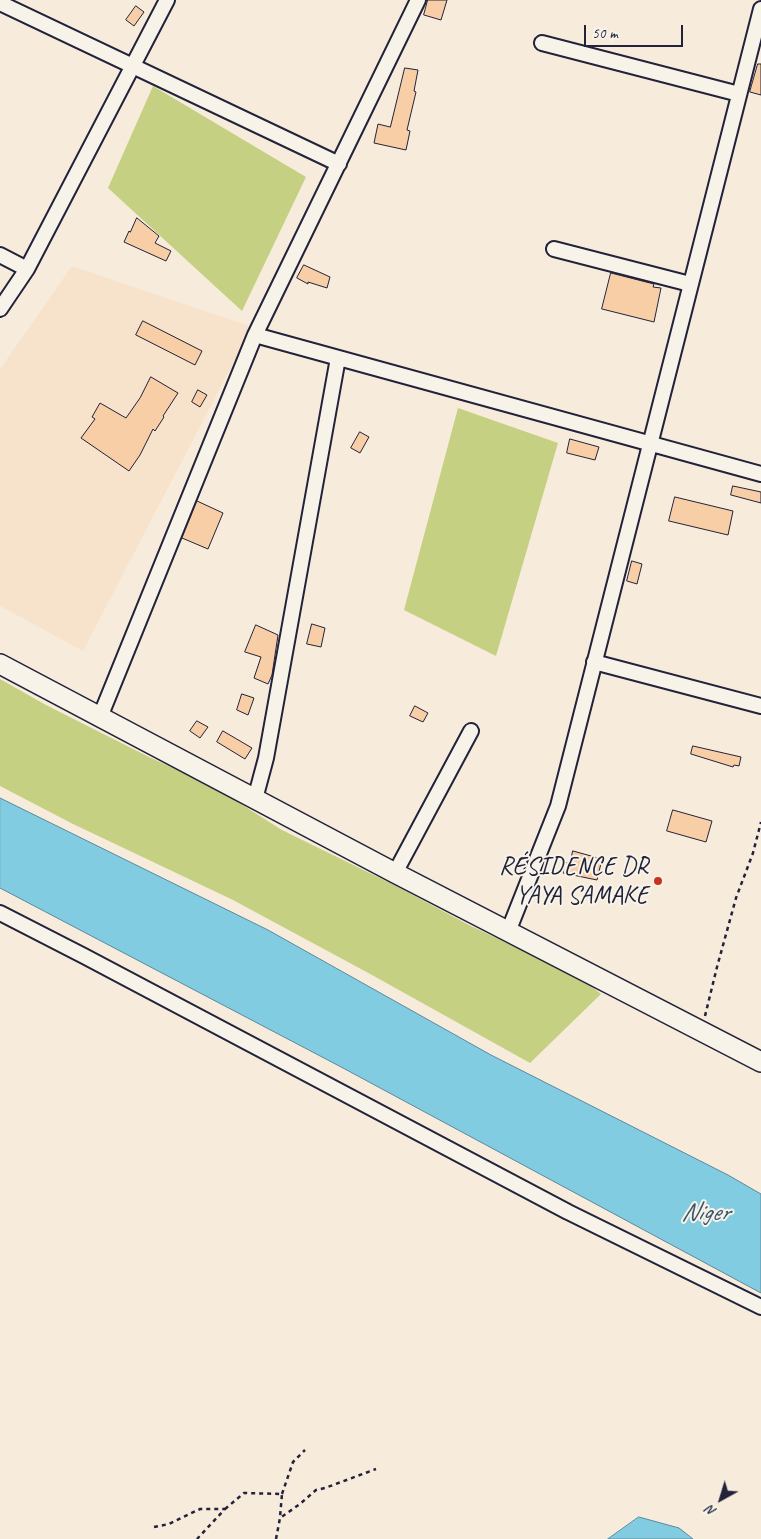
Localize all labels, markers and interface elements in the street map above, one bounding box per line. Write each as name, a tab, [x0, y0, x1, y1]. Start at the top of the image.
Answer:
scale bar	[586, 15, 685, 47]
text: 50 m	[592, 24, 618, 43]
place label: RÉSIDENCE DR YAYA SAMAKE	[499, 852, 648, 911]
marker: RÉSIDENCE DR YAYA SAMAKE	[652, 875, 664, 887]
water label: Niger	[681, 1197, 729, 1229]
north arrow	[696, 1474, 746, 1524]
text: N	[703, 1502, 720, 1520]

